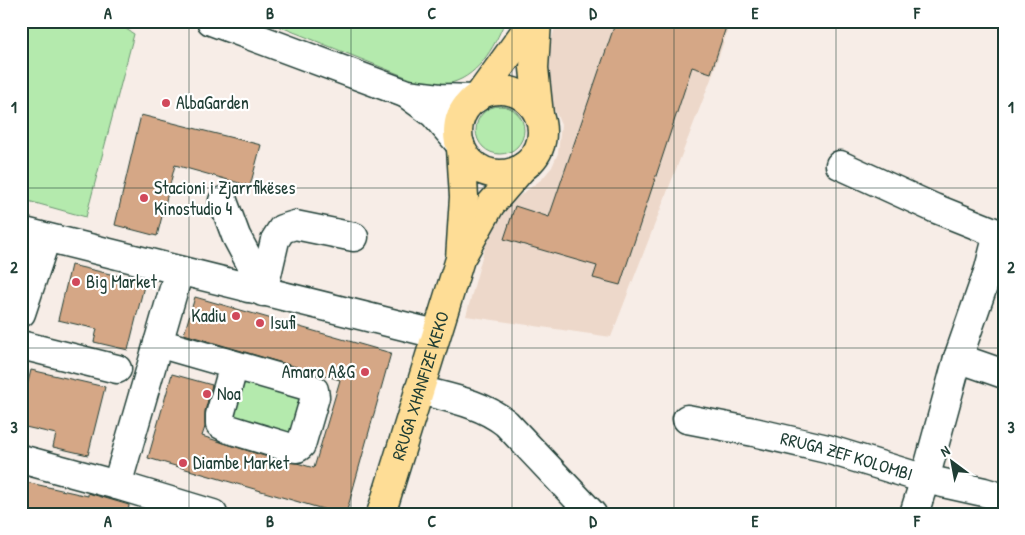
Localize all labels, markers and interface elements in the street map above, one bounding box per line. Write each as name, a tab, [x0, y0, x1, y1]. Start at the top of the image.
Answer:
text: A	[104, 2, 112, 24]
text: B	[266, 2, 274, 24]
text: C	[428, 2, 437, 24]
text: D	[589, 2, 597, 24]
text: E	[751, 2, 759, 24]
text: F	[913, 2, 921, 24]
place label: AlbaGarden	[176, 90, 249, 115]
text: 1	[11, 96, 17, 118]
text: 1	[1008, 96, 1014, 118]
marker: AlbaGarden	[160, 97, 172, 109]
place label: Stacioni i Zjarrfikëses Kinostudio 4	[154, 175, 295, 221]
marker: Stacioni i Zjarrfikëses Kinostudio 4	[138, 192, 150, 204]
text: 2	[10, 256, 18, 278]
text: 2	[1007, 256, 1015, 278]
place label: Big Market	[86, 269, 158, 294]
marker: Big Market	[70, 276, 82, 288]
place label: Kadiu	[191, 303, 226, 328]
street label: RRUGA XHANFIZE KEKO	[385, 308, 455, 463]
marker: Kadiu	[230, 310, 242, 322]
place label: Isufi	[270, 310, 296, 335]
marker: Isufi	[254, 317, 266, 329]
place label: Amaro A&G	[282, 359, 355, 384]
marker: Amaro A&G	[359, 366, 371, 378]
place label: Noa	[217, 381, 241, 406]
marker: Noa	[201, 388, 213, 400]
text: 3	[10, 416, 18, 438]
text: 3	[1007, 416, 1015, 438]
street label: RRUGA ZEF KOLOMBI	[778, 426, 916, 486]
north arrow	[928, 438, 978, 488]
text: N	[937, 440, 954, 461]
place label: Diambe Market	[193, 450, 290, 475]
marker: Diambe Market	[177, 457, 189, 469]
text: A	[104, 510, 112, 532]
text: B	[266, 510, 274, 532]
text: C	[428, 510, 437, 532]
text: D	[589, 510, 597, 532]
text: E	[751, 510, 759, 532]
text: F	[913, 510, 921, 532]

